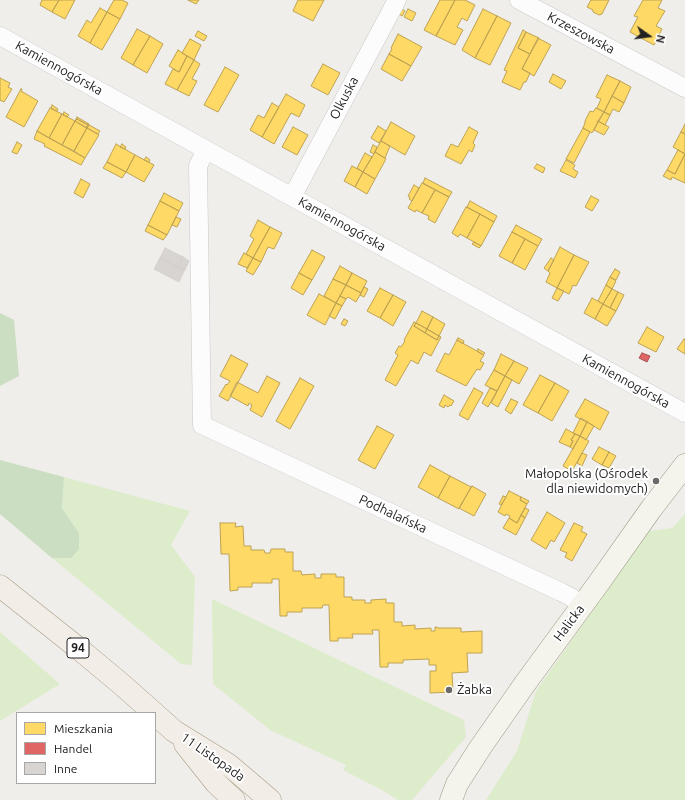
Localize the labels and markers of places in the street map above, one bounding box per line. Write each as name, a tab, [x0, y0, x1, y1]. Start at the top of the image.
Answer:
place label: Małopolska (Ośrodek dla niewidomych)	[525, 466, 648, 497]
marker: Małopolska (Ośrodek dla niewidomych)	[651, 476, 661, 486]
place label: Żabka	[457, 682, 492, 698]
marker: Żabka	[444, 685, 454, 695]

